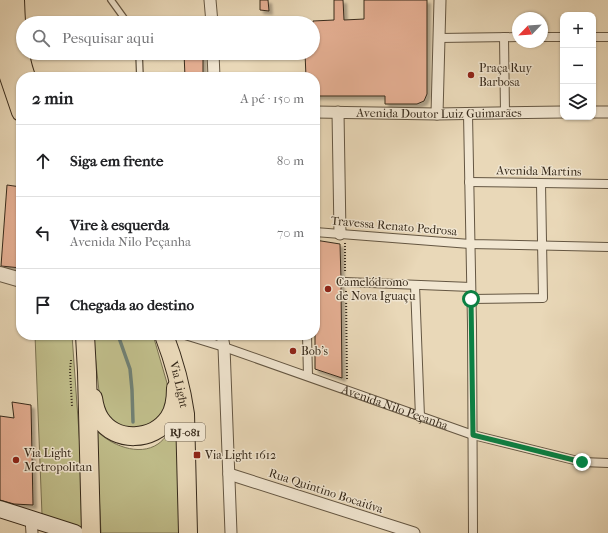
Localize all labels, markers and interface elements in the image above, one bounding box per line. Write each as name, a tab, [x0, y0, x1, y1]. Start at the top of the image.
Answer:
north arrow	[512, 12, 548, 48]
map controls	[560, 12, 596, 120]
button: +	[560, 12, 596, 48]
search box	[16, 16, 320, 60]
icon: search	[30, 27, 52, 49]
text: Pesquisar aqui	[62, 29, 154, 47]
button: −	[560, 48, 596, 84]
place label: Praça Ruy Barbosa	[479, 61, 532, 89]
marker: Praça Ruy Barbosa	[466, 70, 476, 80]
button: layers	[560, 84, 596, 120]
text: 2 min	[32, 88, 73, 108]
text: A pé · 150 m	[240, 91, 304, 106]
street label: Avenida Doutor Luiz Guimarães	[355, 106, 522, 121]
icon: ahead	[32, 150, 54, 172]
text: Siga em frente	[70, 152, 163, 170]
text: 80 m	[277, 153, 304, 168]
street label: Avenida Martins	[495, 163, 582, 179]
street label: Travessa Renato Pedrosa	[330, 213, 458, 239]
text: Vire à esquerda	[70, 216, 169, 234]
icon: left	[32, 222, 54, 244]
text: 70 m	[277, 225, 304, 240]
text: Avenida Nilo Peçanha	[70, 234, 191, 249]
place label: Camelódromo de Nova Iguaçu	[336, 275, 416, 304]
marker: Camelódromo de Nova Iguaçu	[323, 284, 333, 294]
route start	[462, 290, 480, 308]
icon: arrive	[32, 294, 54, 316]
text: Chegada ao destino	[70, 296, 194, 314]
place label: Bob's	[301, 344, 329, 358]
marker: Bob's	[288, 346, 298, 356]
street label: Via Light	[166, 359, 191, 410]
street label: Avenida Nilo Peçanha	[339, 382, 450, 433]
road number: RJ-081	[165, 423, 205, 441]
place label: Via Light Metropolitan	[23, 446, 92, 474]
place label: Via Light 1612	[204, 448, 276, 462]
marker: Via Light 1612	[192, 450, 202, 460]
route end	[573, 453, 591, 471]
marker: Via Light Metropolitan	[11, 455, 21, 465]
street label: Rua Quintino Bocaiúva	[267, 466, 385, 516]

